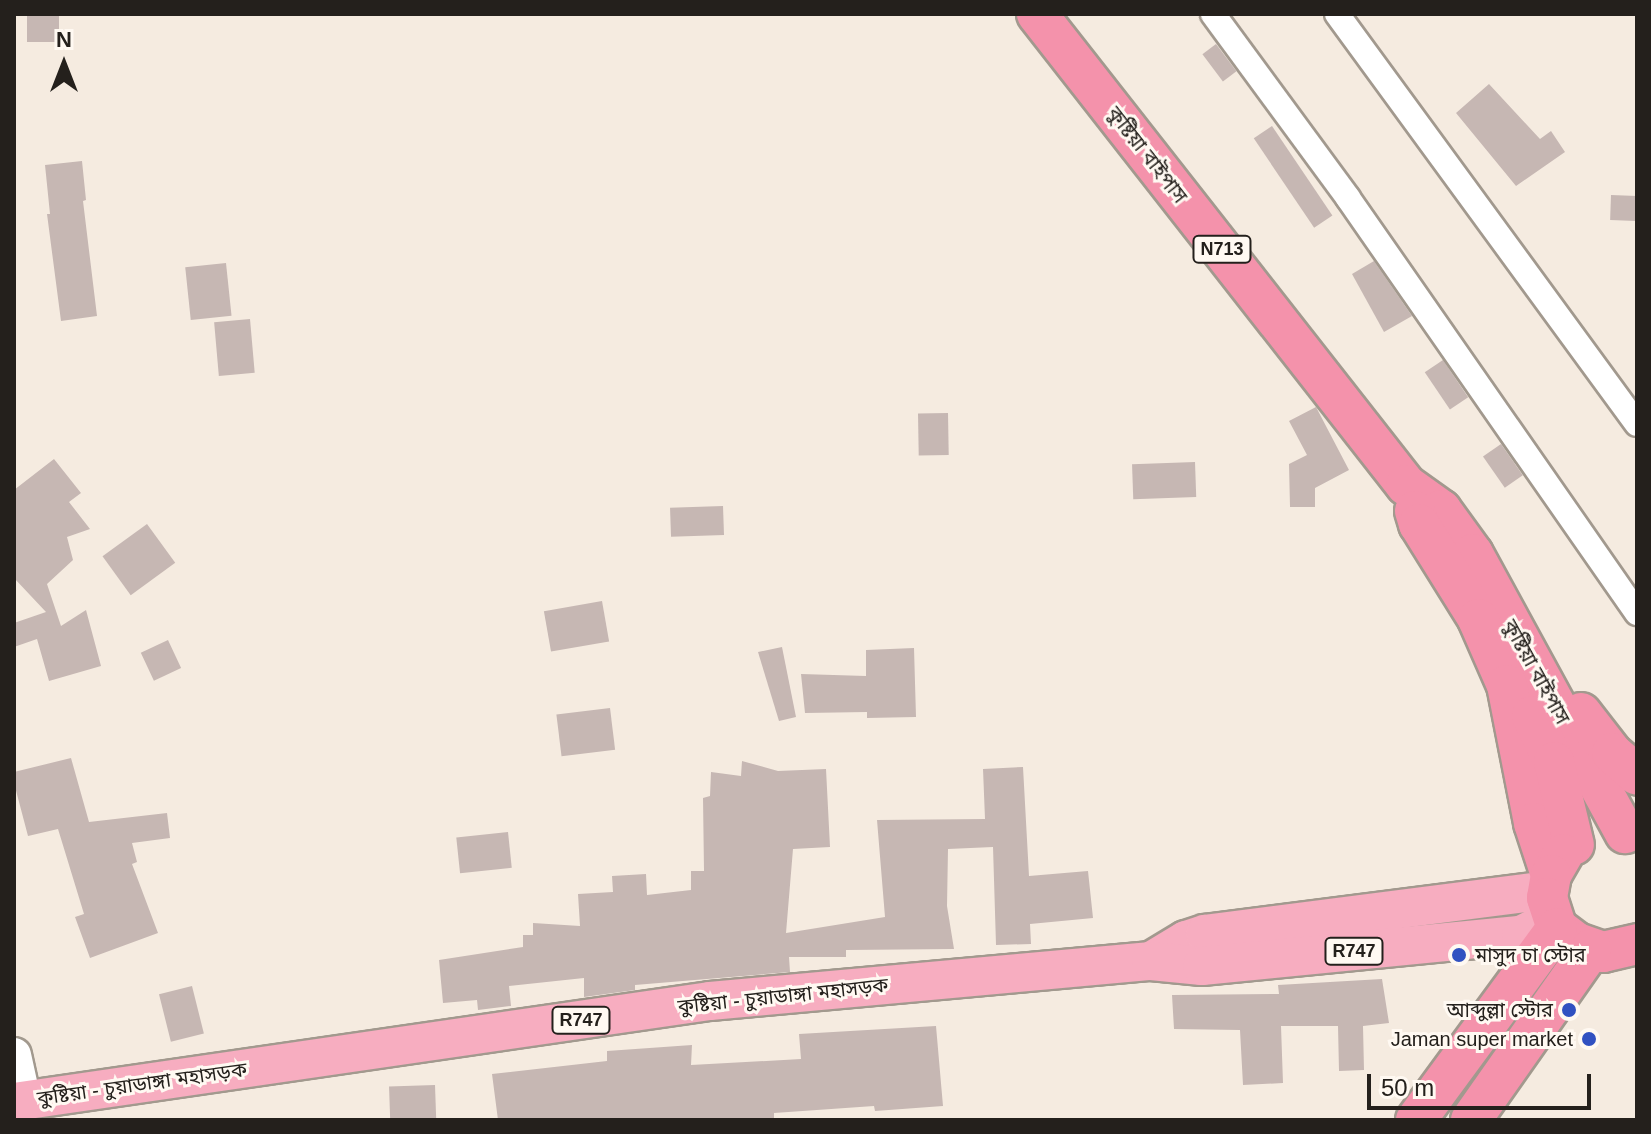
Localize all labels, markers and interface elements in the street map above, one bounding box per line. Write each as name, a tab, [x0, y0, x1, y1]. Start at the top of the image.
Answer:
north arrow	[24, 24, 104, 104]
text: N	[56, 27, 72, 52]
street label: কুষ্টিয়া বাইপাস	[1102, 102, 1192, 208]
road number: N713	[1192, 235, 1252, 263]
street label: কুষ্টিয়া বাইপাস	[1498, 616, 1574, 728]
road number: R747	[1324, 937, 1384, 965]
place label: মাসুদ চা স্টোর	[1475, 943, 1586, 967]
marker: মাসুদ চা স্টোর	[1450, 946, 1468, 964]
street label: কুষ্টিয়া - চুয়াডাঙ্গা মহাসড়ক	[677, 973, 889, 1019]
place label: আব্দুল্লা স্টোর	[1447, 998, 1553, 1022]
marker: আব্দুল্লা স্টোর	[1560, 1001, 1578, 1019]
road number: R747	[551, 1006, 611, 1034]
place label: Jaman super market	[1391, 1027, 1573, 1051]
marker: Jaman super market	[1580, 1030, 1598, 1048]
street label: কুষ্টিয়া - চুয়াডাঙ্গা মহাসড়ক	[36, 1057, 248, 1111]
scale bar	[1371, 1058, 1595, 1108]
text: 50 m	[1381, 1074, 1434, 1101]

